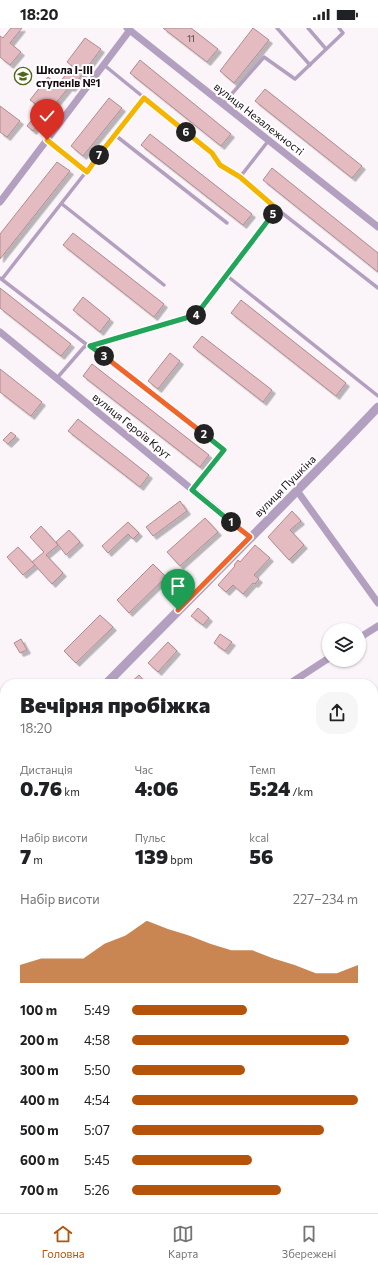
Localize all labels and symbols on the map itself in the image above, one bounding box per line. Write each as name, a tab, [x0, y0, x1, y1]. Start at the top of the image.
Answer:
house number: 11	[187, 33, 195, 44]
place label: Школа І-ІІІ ступенів №1	[36, 63, 100, 89]
school or university icon: Школа І-ІІІ ступенів №1	[13, 66, 33, 86]
street label: вулиця Незалежності	[212, 80, 307, 158]
pin	[30, 99, 64, 140]
pin: 6	[176, 122, 196, 142]
pin: 7	[89, 145, 109, 165]
pin: 5	[263, 204, 283, 224]
pin: 4	[186, 305, 206, 325]
pin: 3	[94, 346, 114, 366]
street label: вулиця Героїв Крут	[90, 390, 174, 461]
pin: 2	[194, 424, 214, 444]
street label: вулиця Пушкіна	[251, 452, 318, 519]
pin: 1	[221, 512, 241, 532]
pin	[161, 569, 195, 610]

